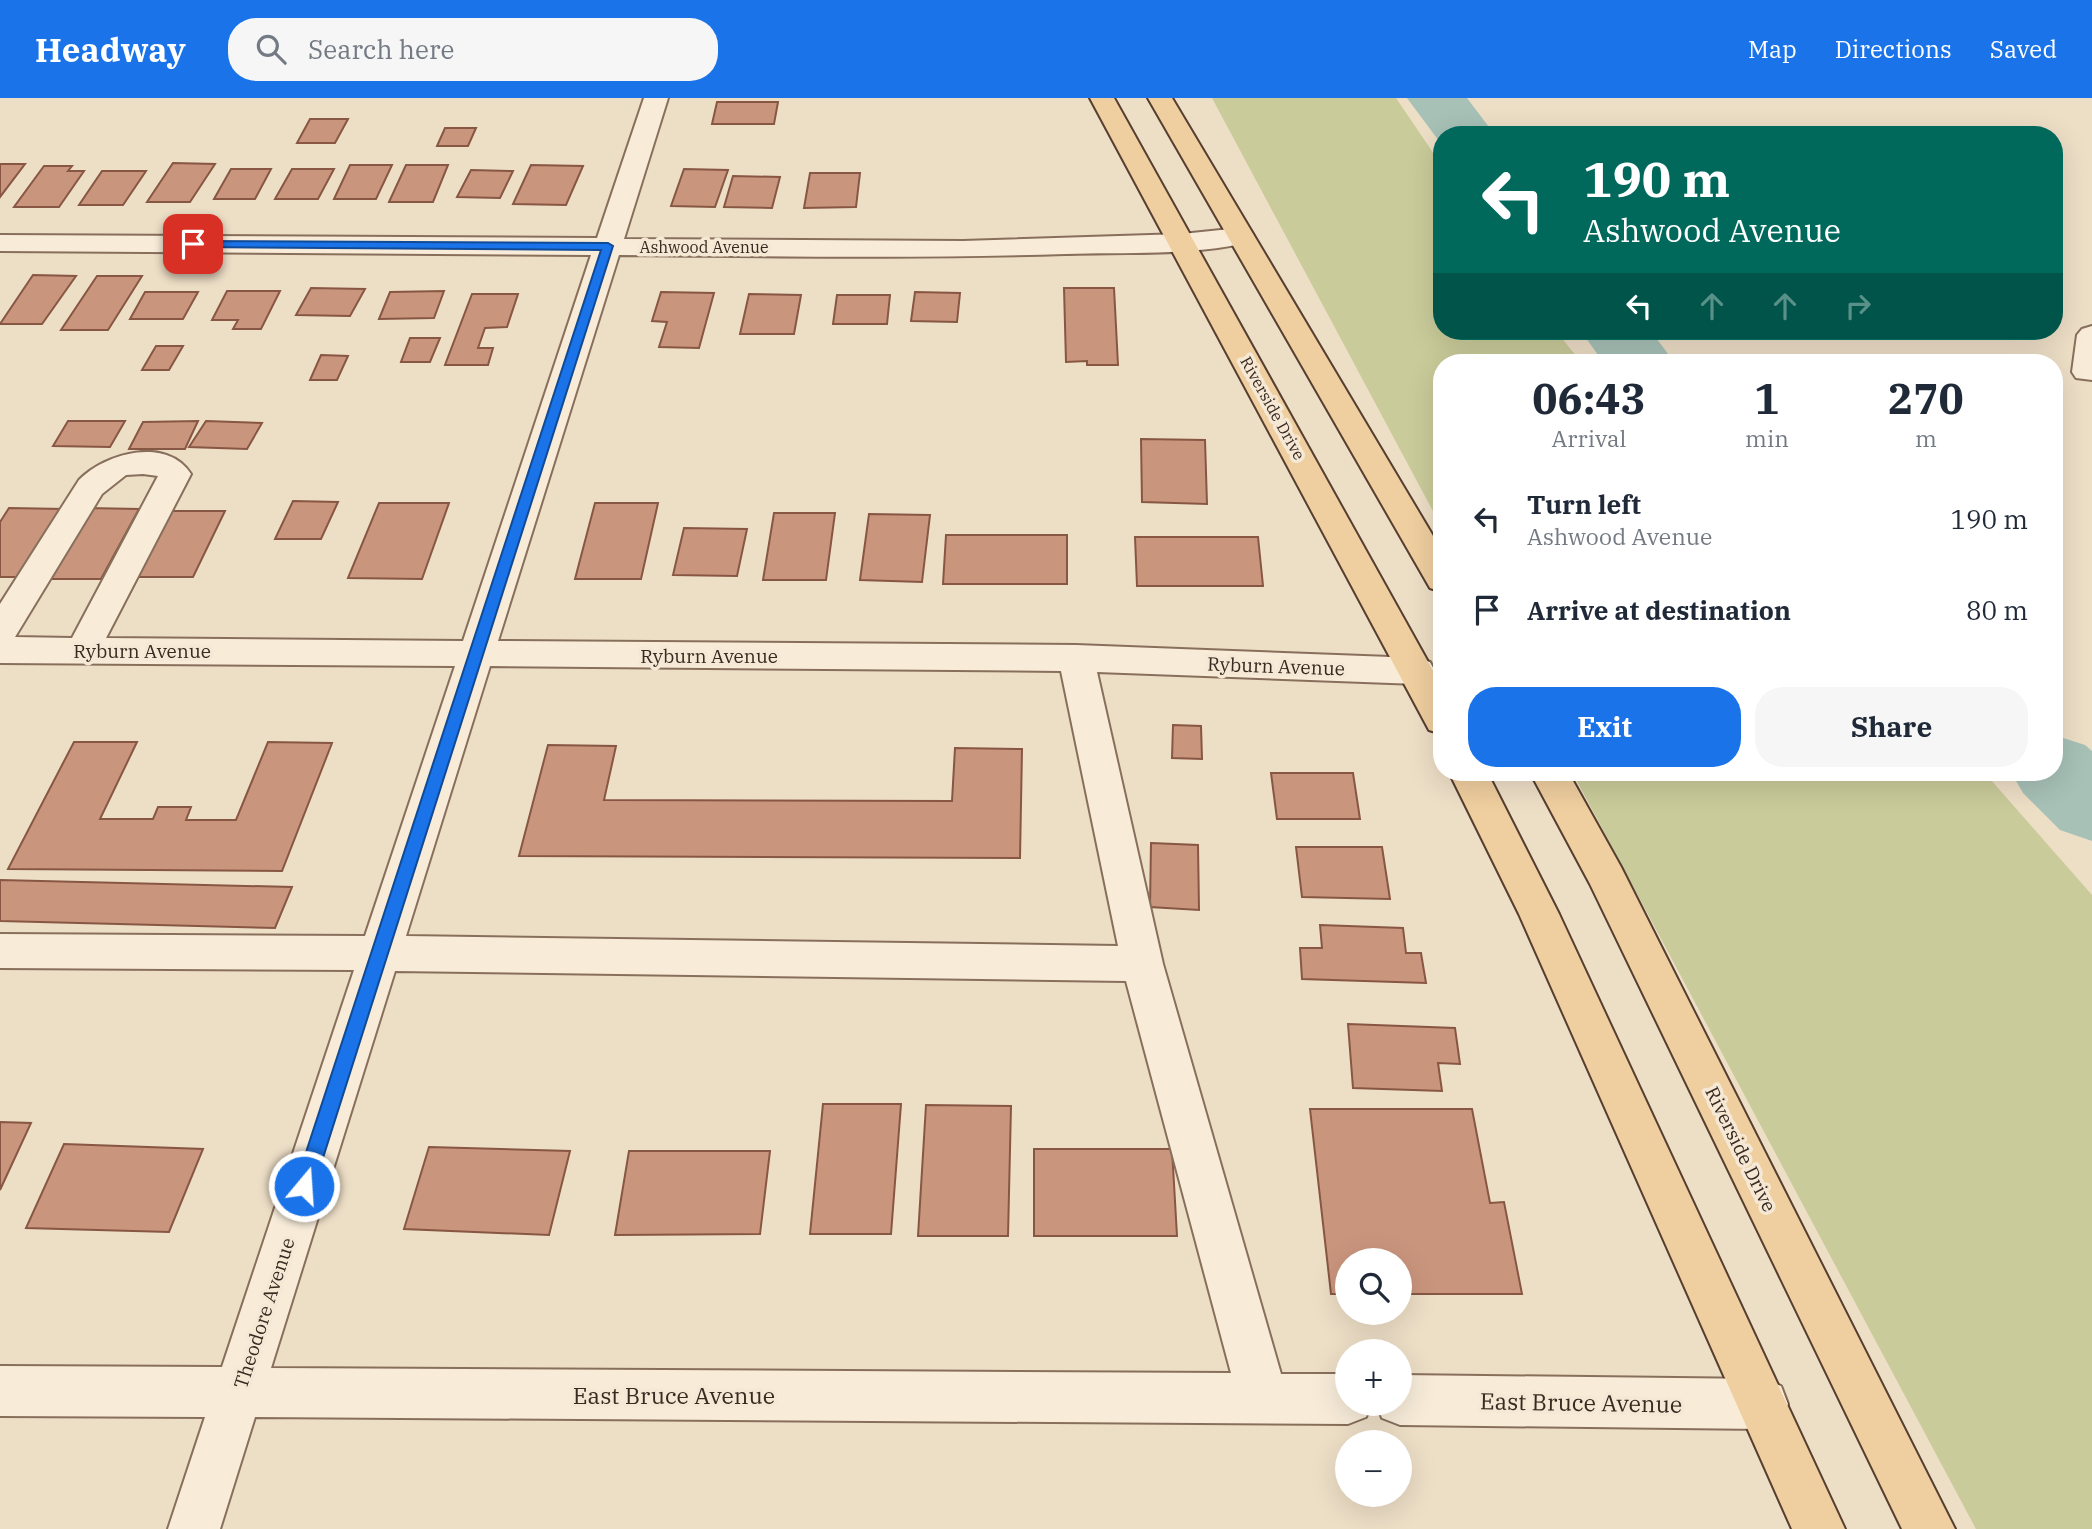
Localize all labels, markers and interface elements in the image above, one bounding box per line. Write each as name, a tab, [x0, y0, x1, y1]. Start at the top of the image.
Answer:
search box	[228, 18, 718, 81]
text: Headway	[35, 28, 186, 71]
icon: search	[252, 30, 290, 68]
text: Search here	[308, 32, 454, 66]
text: Map	[1748, 33, 1797, 65]
text: Directions	[1835, 33, 1952, 65]
text: Saved	[1990, 33, 2057, 65]
text: 190 m	[1583, 147, 1730, 210]
icon: left	[1468, 154, 1559, 245]
text: Ashwood Avenue	[1583, 209, 1841, 251]
pin	[163, 214, 223, 274]
icon: arrive	[174, 225, 212, 263]
street label: Ashwood Avenue	[640, 237, 768, 257]
icon: left	[1620, 287, 1658, 325]
icon: ahead	[1693, 287, 1731, 325]
icon: ahead	[1766, 287, 1804, 325]
icon: right	[1839, 287, 1877, 325]
street label: Riverside Drive	[1236, 353, 1310, 463]
text: 06:43	[1532, 371, 1646, 426]
text: 1	[1754, 371, 1780, 426]
text: 270	[1888, 371, 1964, 426]
text: Arrival	[1552, 423, 1626, 453]
text: min	[1745, 423, 1789, 453]
text: m	[1915, 423, 1937, 453]
text: Turn left	[1527, 487, 1641, 521]
icon: left	[1468, 500, 1506, 538]
text: 190 m	[1950, 502, 2028, 536]
text: Ashwood Avenue	[1527, 521, 1712, 551]
icon: arrive	[1468, 591, 1506, 629]
text: Arrive at destination	[1527, 593, 1791, 627]
text: 80 m	[1966, 593, 2028, 627]
street label: Ryburn Avenue	[73, 639, 211, 663]
street label: Ryburn Avenue	[640, 644, 778, 668]
street label: Ryburn Avenue	[1207, 652, 1345, 680]
button: Exit	[1468, 687, 1741, 767]
button: Share	[1755, 687, 2028, 767]
street label: Riverside Drive	[1700, 1082, 1782, 1216]
position arrow	[267, 1149, 341, 1223]
street label: Theodore Avenue	[228, 1234, 300, 1392]
map controls	[1335, 1248, 1412, 1507]
button: search	[1335, 1248, 1412, 1325]
button: +	[1335, 1339, 1412, 1416]
street label: East Bruce Avenue	[573, 1380, 775, 1410]
street label: East Bruce Avenue	[1480, 1385, 1682, 1419]
button: −	[1335, 1430, 1412, 1507]

